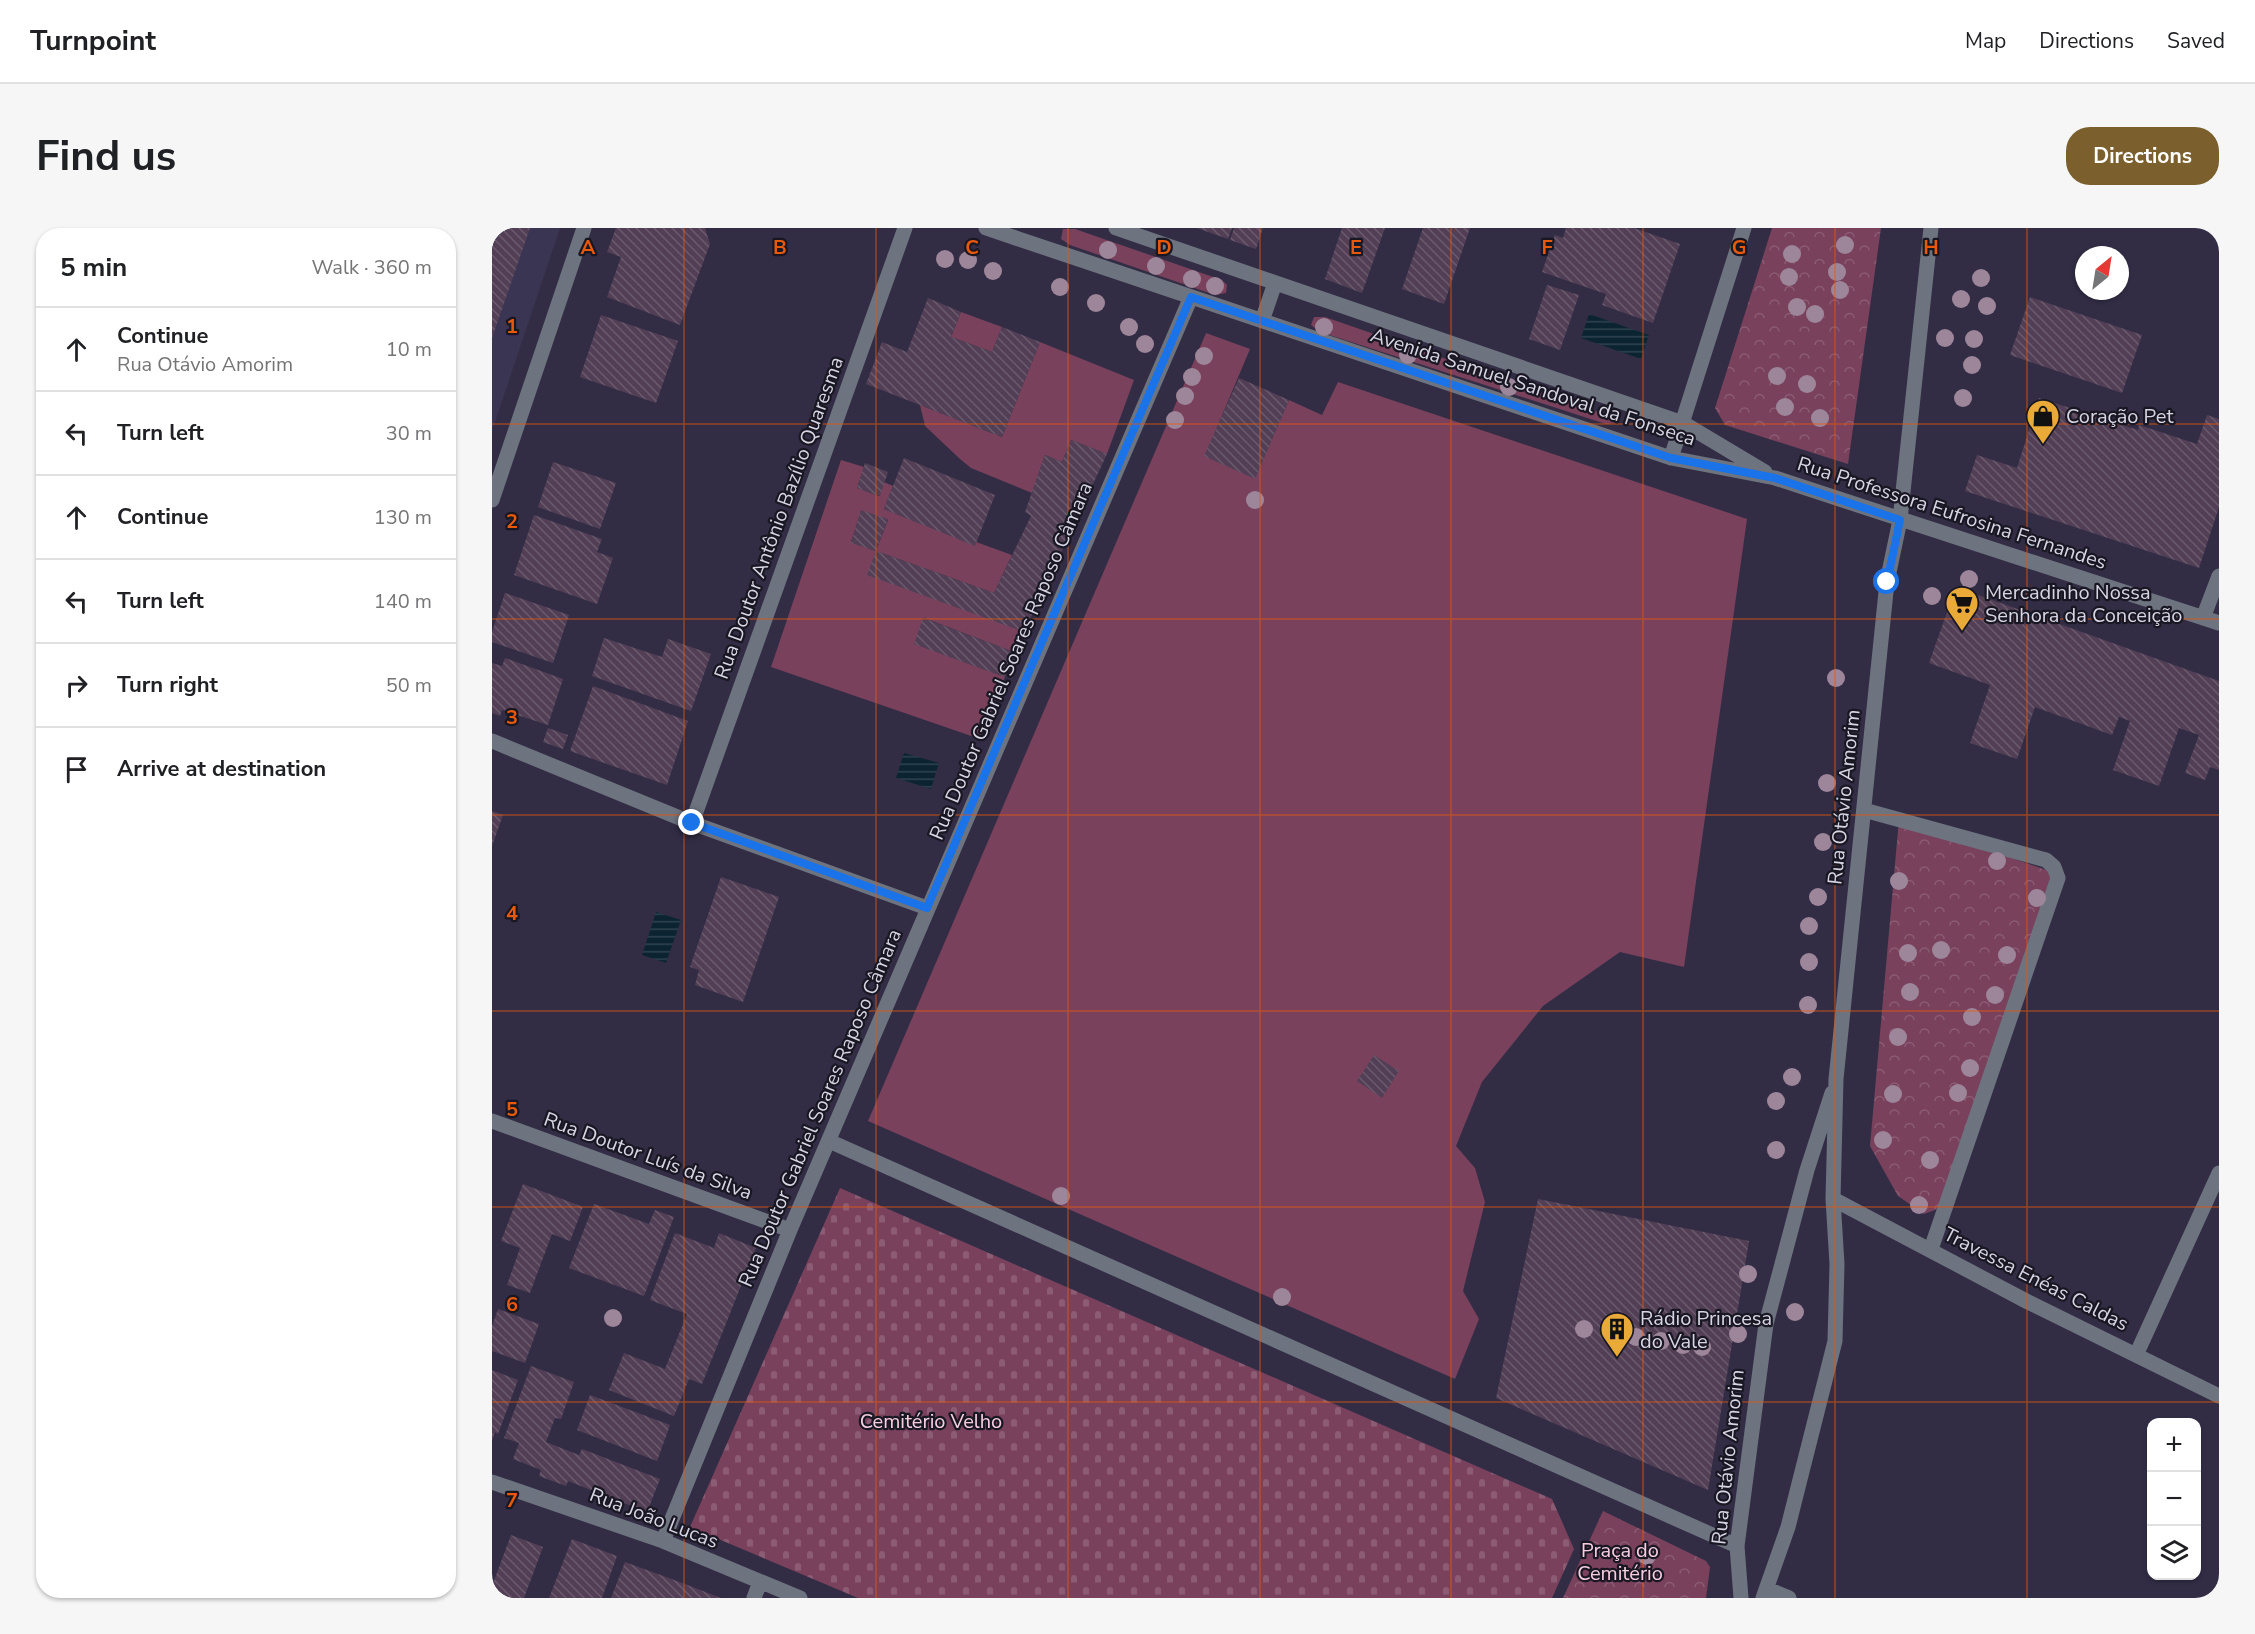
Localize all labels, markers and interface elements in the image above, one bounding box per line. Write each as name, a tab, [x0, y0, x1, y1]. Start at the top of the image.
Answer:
text: Turnpoint	[30, 22, 156, 60]
text: Map	[1965, 27, 2006, 55]
text: Directions	[2039, 27, 2134, 55]
text: Saved	[2167, 27, 2225, 55]
button: Directions	[2066, 127, 2219, 185]
text: Find us	[36, 128, 176, 185]
text: A	[581, 234, 596, 261]
text: B	[773, 234, 787, 261]
text: C	[965, 234, 979, 261]
text: D	[1156, 234, 1172, 261]
text: E	[1350, 234, 1362, 261]
text: F	[1541, 234, 1553, 261]
text: G	[1732, 234, 1746, 261]
text: H	[1923, 234, 1939, 261]
north arrow	[2075, 246, 2129, 300]
text: 5 min	[60, 250, 127, 285]
text: Walk · 360 m	[312, 254, 432, 281]
text: 1	[506, 313, 518, 340]
text: Continue	[117, 321, 208, 351]
street label: Avenida Samuel Sandoval da Fonseca	[1367, 322, 1699, 452]
icon: ahead	[60, 333, 93, 366]
text: 10 m	[386, 336, 432, 363]
text: Rua Otávio Amorim	[117, 351, 293, 378]
street label: Rua Doutor Antônio Bazílio Quaresma	[708, 353, 850, 683]
shop icon: Coração Pet	[2025, 398, 2061, 445]
place label: Coração Pet	[2066, 403, 2174, 430]
icon: left	[60, 417, 93, 450]
text: Turn left	[117, 418, 204, 448]
text: 30 m	[386, 420, 432, 447]
street label: Rua Professora Eufrosina Fernandes	[1794, 450, 2110, 576]
street label: Rua Doutor Gabriel Soares Raposo Câmara	[923, 478, 1099, 844]
icon: ahead	[60, 501, 93, 534]
text: Continue	[117, 502, 208, 532]
text: 130 m	[374, 504, 432, 531]
text: 2	[506, 508, 518, 535]
route start	[1873, 568, 1899, 594]
place label: Mercadinho Nossa Senhora da Conceição	[1985, 579, 2182, 629]
icon: left	[60, 585, 93, 618]
supermarket icon: Mercadinho Nossa Senhora da Conceição	[1944, 585, 1980, 632]
text: Turn left	[117, 586, 204, 616]
text: 140 m	[374, 588, 432, 615]
icon: right	[60, 669, 93, 702]
text: Turn right	[117, 670, 218, 700]
text: 50 m	[386, 672, 432, 699]
text: 3	[506, 704, 518, 731]
street label: Rua Otávio Amorim	[1821, 708, 1867, 886]
icon: arrive	[60, 753, 93, 786]
text: Arrive at destination	[117, 754, 326, 784]
route end	[678, 809, 704, 835]
text: 4	[506, 900, 518, 927]
street label: Rua Doutor Gabriel Soares Raposo Câmara	[732, 925, 908, 1291]
text: 5	[506, 1096, 518, 1123]
street label: Rua Doutor Luís da Silva	[540, 1106, 756, 1206]
street label: Travessa Enéas Caldas	[1939, 1221, 2133, 1337]
text: 6	[506, 1291, 518, 1318]
place label: Rádio Princesa do Vale	[1640, 1305, 1772, 1355]
building icon: Rádio Princesa do Vale	[1599, 1311, 1635, 1358]
street label: Rua Otávio Amorim	[1705, 1368, 1751, 1546]
park label: Cemitério Velho	[860, 1408, 1002, 1435]
map controls	[2147, 1418, 2201, 1580]
button: +	[2147, 1418, 2201, 1472]
button: −	[2147, 1472, 2201, 1526]
street label: Rua João Lucas	[586, 1481, 722, 1555]
text: 7	[506, 1487, 518, 1514]
button: layers	[2147, 1526, 2201, 1580]
park label: Praça do Cemitério	[1577, 1537, 1663, 1587]

